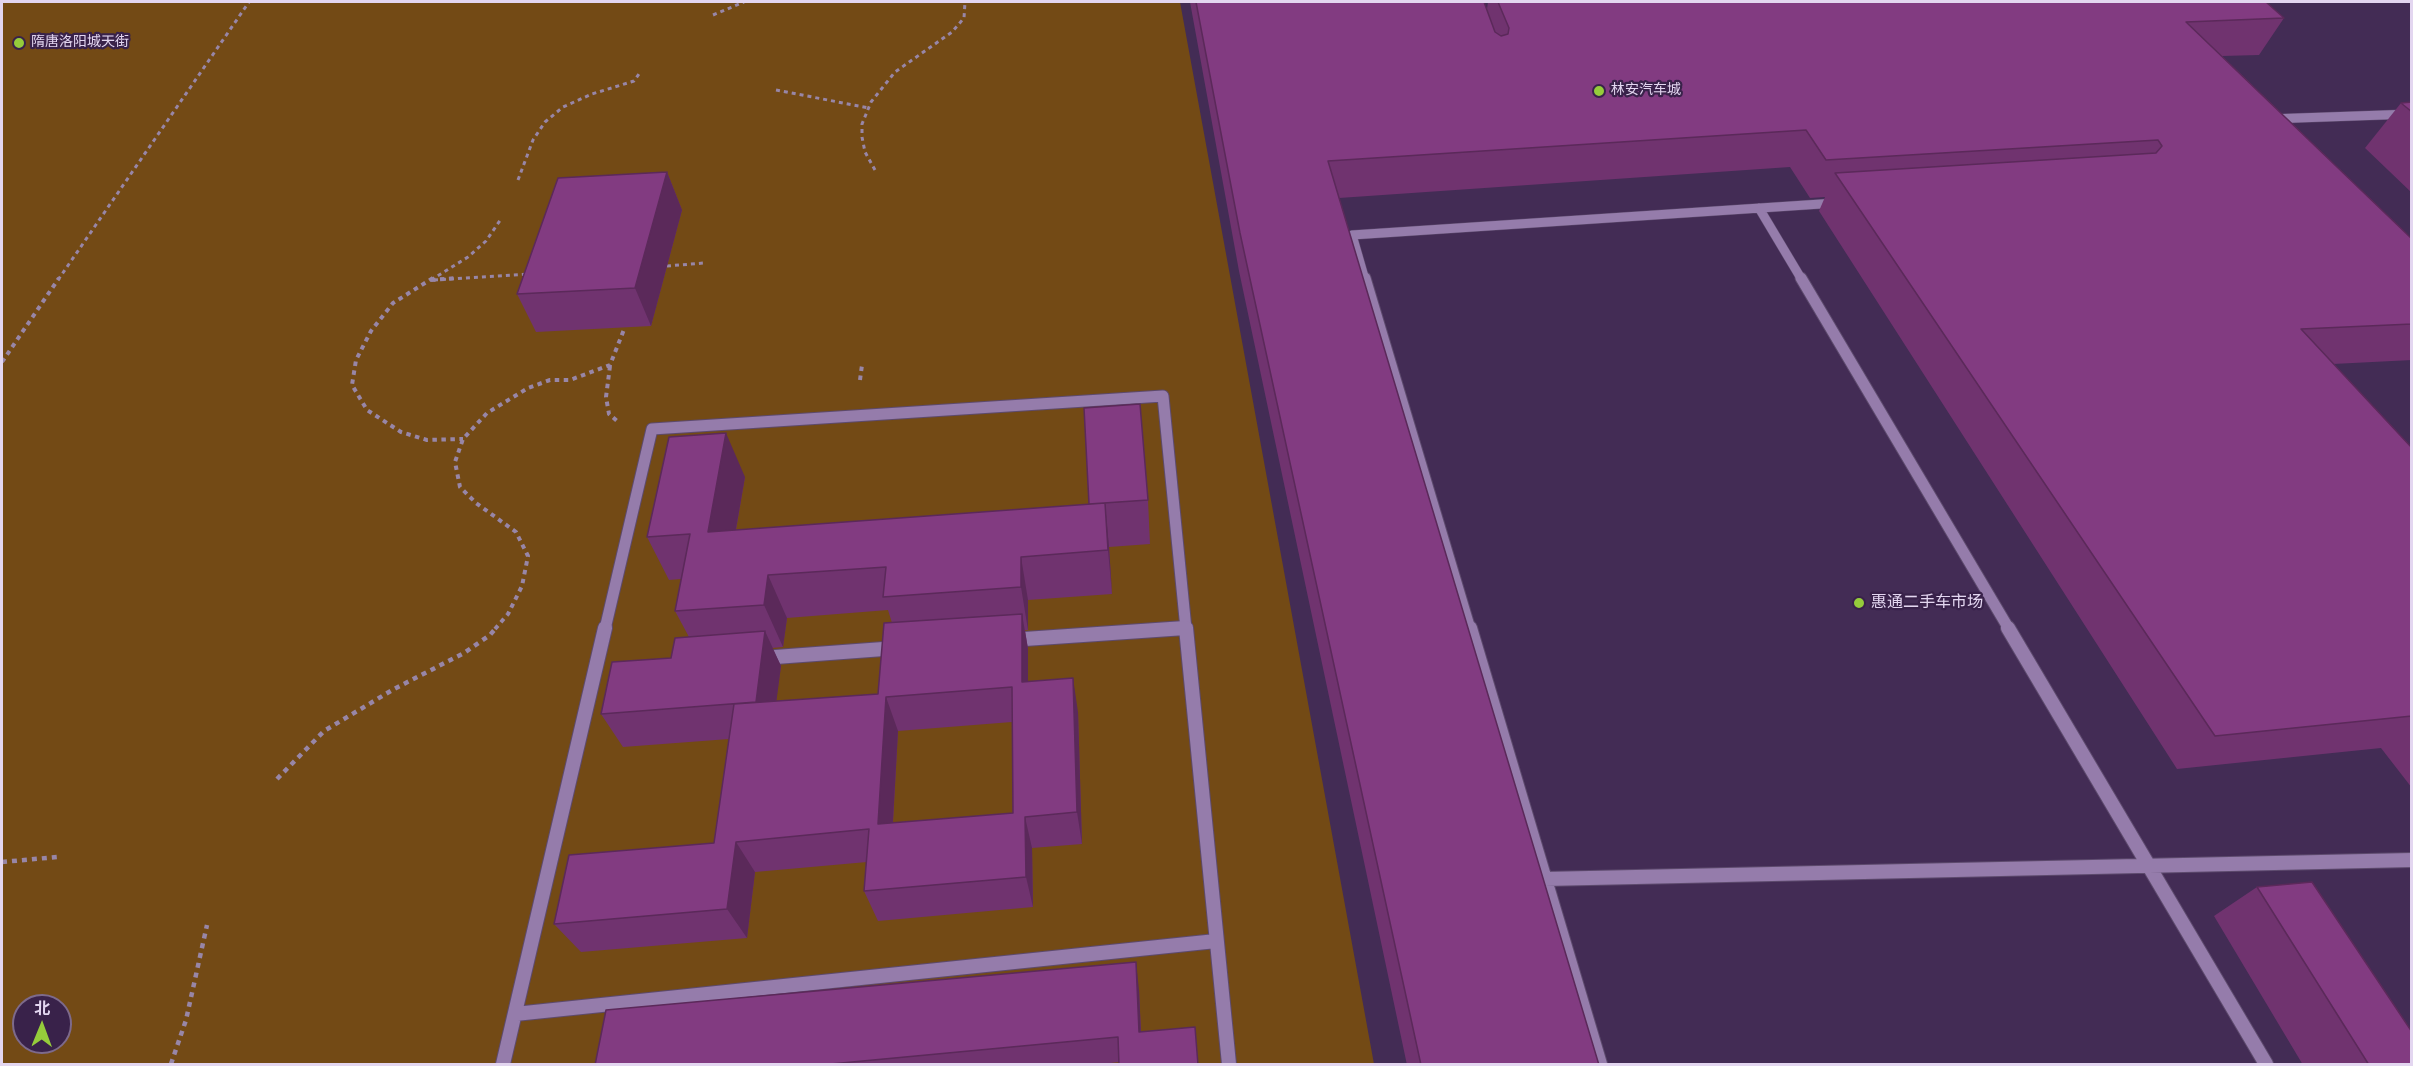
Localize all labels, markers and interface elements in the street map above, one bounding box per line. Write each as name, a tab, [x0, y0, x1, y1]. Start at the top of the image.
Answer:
place label: 隋唐洛阳城天街	[31, 35, 129, 51]
marker: 隋唐洛阳城天街	[12, 36, 26, 50]
place label: 林安汽车城	[1611, 83, 1681, 99]
marker: 林安汽车城	[1592, 84, 1606, 98]
place label: 惠通二手车市场	[1871, 593, 1983, 613]
marker: 惠通二手车市场	[1852, 596, 1866, 610]
north arrow	[12, 994, 72, 1054]
text: 北	[34, 996, 50, 1020]

